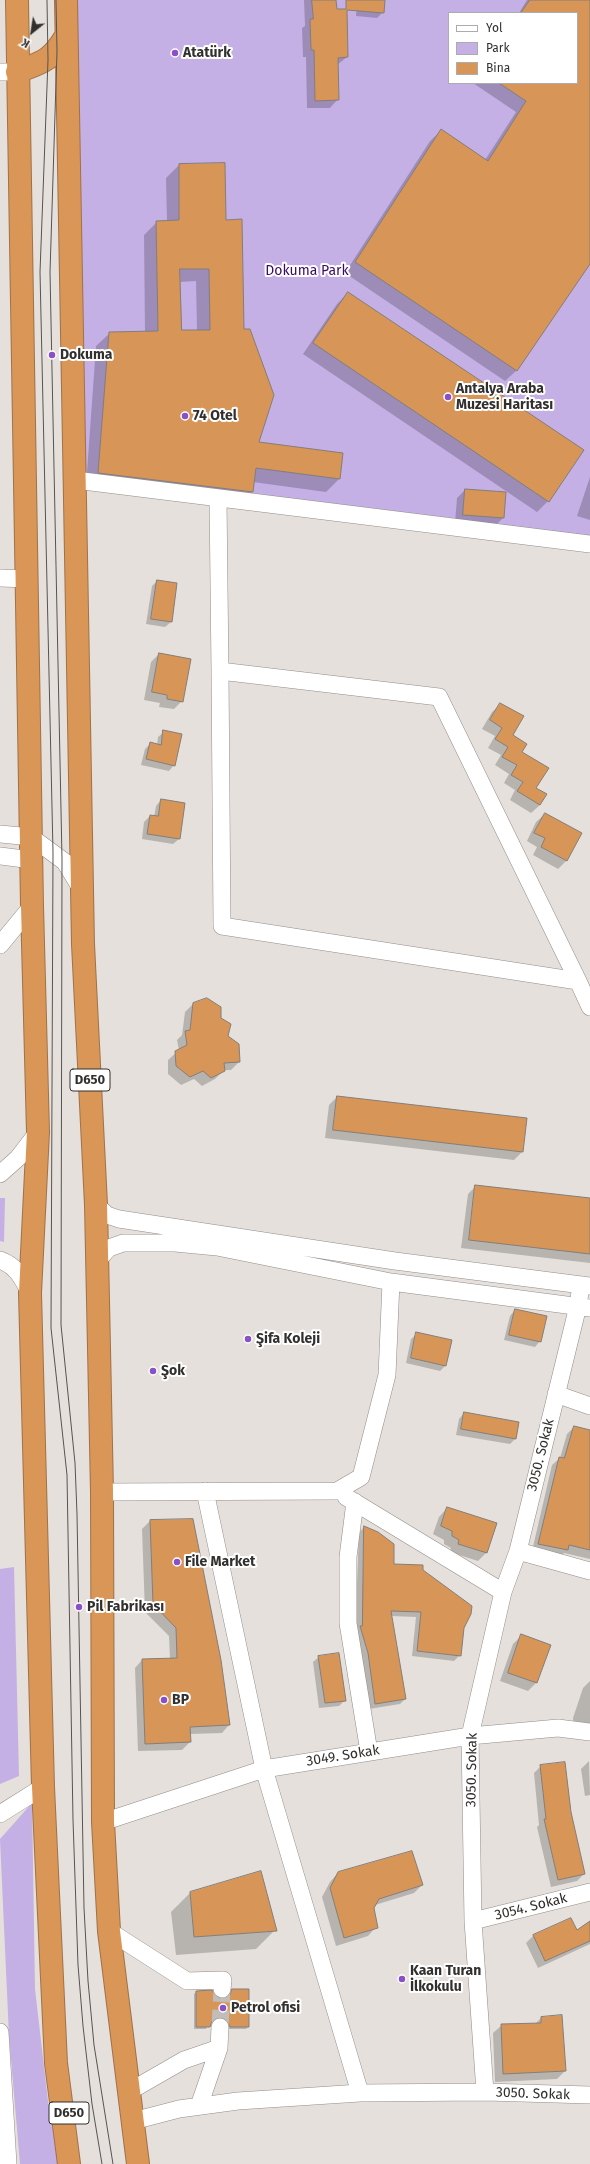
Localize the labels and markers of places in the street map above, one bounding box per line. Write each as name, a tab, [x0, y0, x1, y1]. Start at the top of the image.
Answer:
place label: Atatürk	[183, 45, 231, 61]
marker: Atatürk	[170, 48, 180, 58]
place label: Dokuma	[60, 347, 112, 363]
marker: Dokuma	[47, 350, 57, 360]
place label: Antalya Araba Muzesi Haritası	[456, 381, 553, 414]
marker: Antalya Araba Muzesi Haritası	[443, 392, 453, 402]
place label: 74 Otel	[193, 408, 237, 424]
marker: 74 Otel	[180, 411, 190, 421]
place label: Şifa Koleji	[256, 1331, 320, 1347]
marker: Şifa Koleji	[243, 1334, 253, 1344]
place label: Şok	[161, 1363, 185, 1379]
marker: Şok	[148, 1366, 158, 1376]
place label: File Market	[185, 1554, 255, 1570]
marker: File Market	[172, 1557, 182, 1567]
place label: Pil Fabrikası	[87, 1599, 164, 1615]
marker: Pil Fabrikası	[74, 1602, 84, 1612]
place label: BP	[172, 1692, 189, 1708]
marker: BP	[159, 1695, 169, 1705]
place label: Kaan Turan İlkokulu	[410, 1963, 481, 1996]
marker: Kaan Turan İlkokulu	[397, 1974, 407, 1984]
place label: Petrol ofisi	[231, 2000, 300, 2016]
marker: Petrol ofisi	[218, 2003, 228, 2013]

